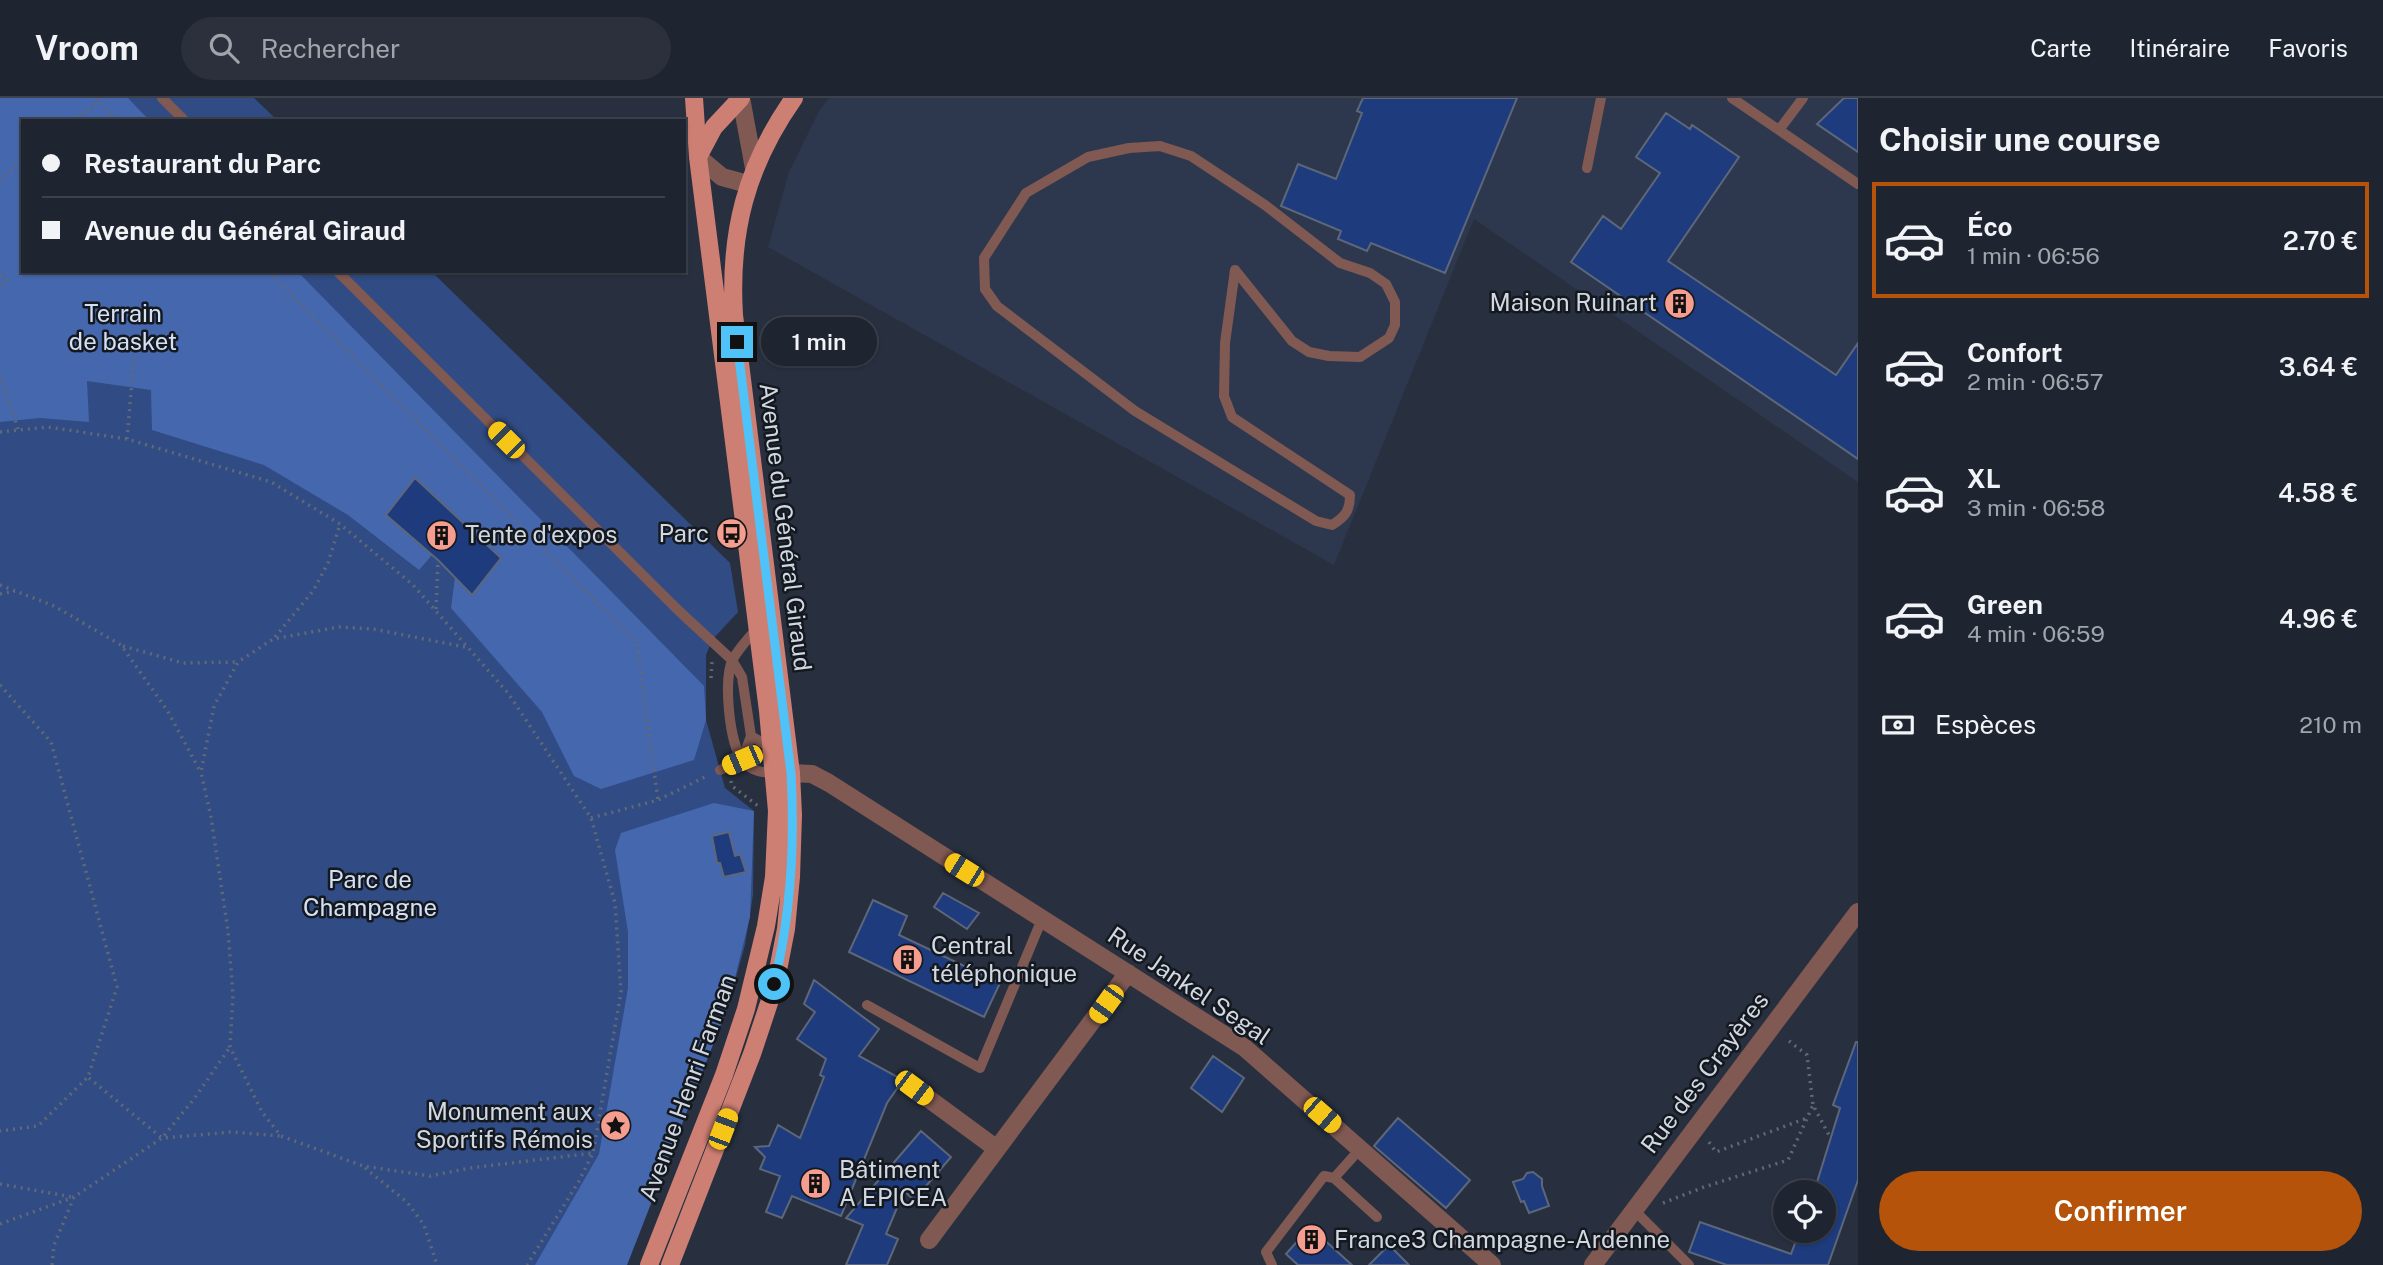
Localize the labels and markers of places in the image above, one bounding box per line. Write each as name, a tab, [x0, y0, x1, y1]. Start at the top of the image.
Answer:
building icon: Maison Ruinart	[1663, 286, 1697, 320]
place label: Maison Ruinart	[1490, 288, 1657, 316]
bus stop icon: Parc	[715, 517, 749, 551]
building icon: Tente d'expos	[425, 518, 459, 552]
place label: Parc	[658, 519, 709, 547]
place label: Tente d'expos	[465, 520, 617, 548]
place label: Central téléphonique	[931, 931, 1077, 987]
building icon: Central téléphonique	[891, 943, 925, 977]
place label: Monument aux Sportifs Rémois	[416, 1097, 593, 1153]
place icon: Monument aux Sportifs Rémois	[599, 1109, 633, 1143]
place label: Bâtiment A EPICEA	[839, 1155, 947, 1211]
building icon: Bâtiment A EPICEA	[799, 1167, 833, 1201]
building icon: France3 Champagne-Ardenne	[1294, 1223, 1328, 1257]
place label: France3 Champagne-Ardenne	[1334, 1225, 1670, 1253]

